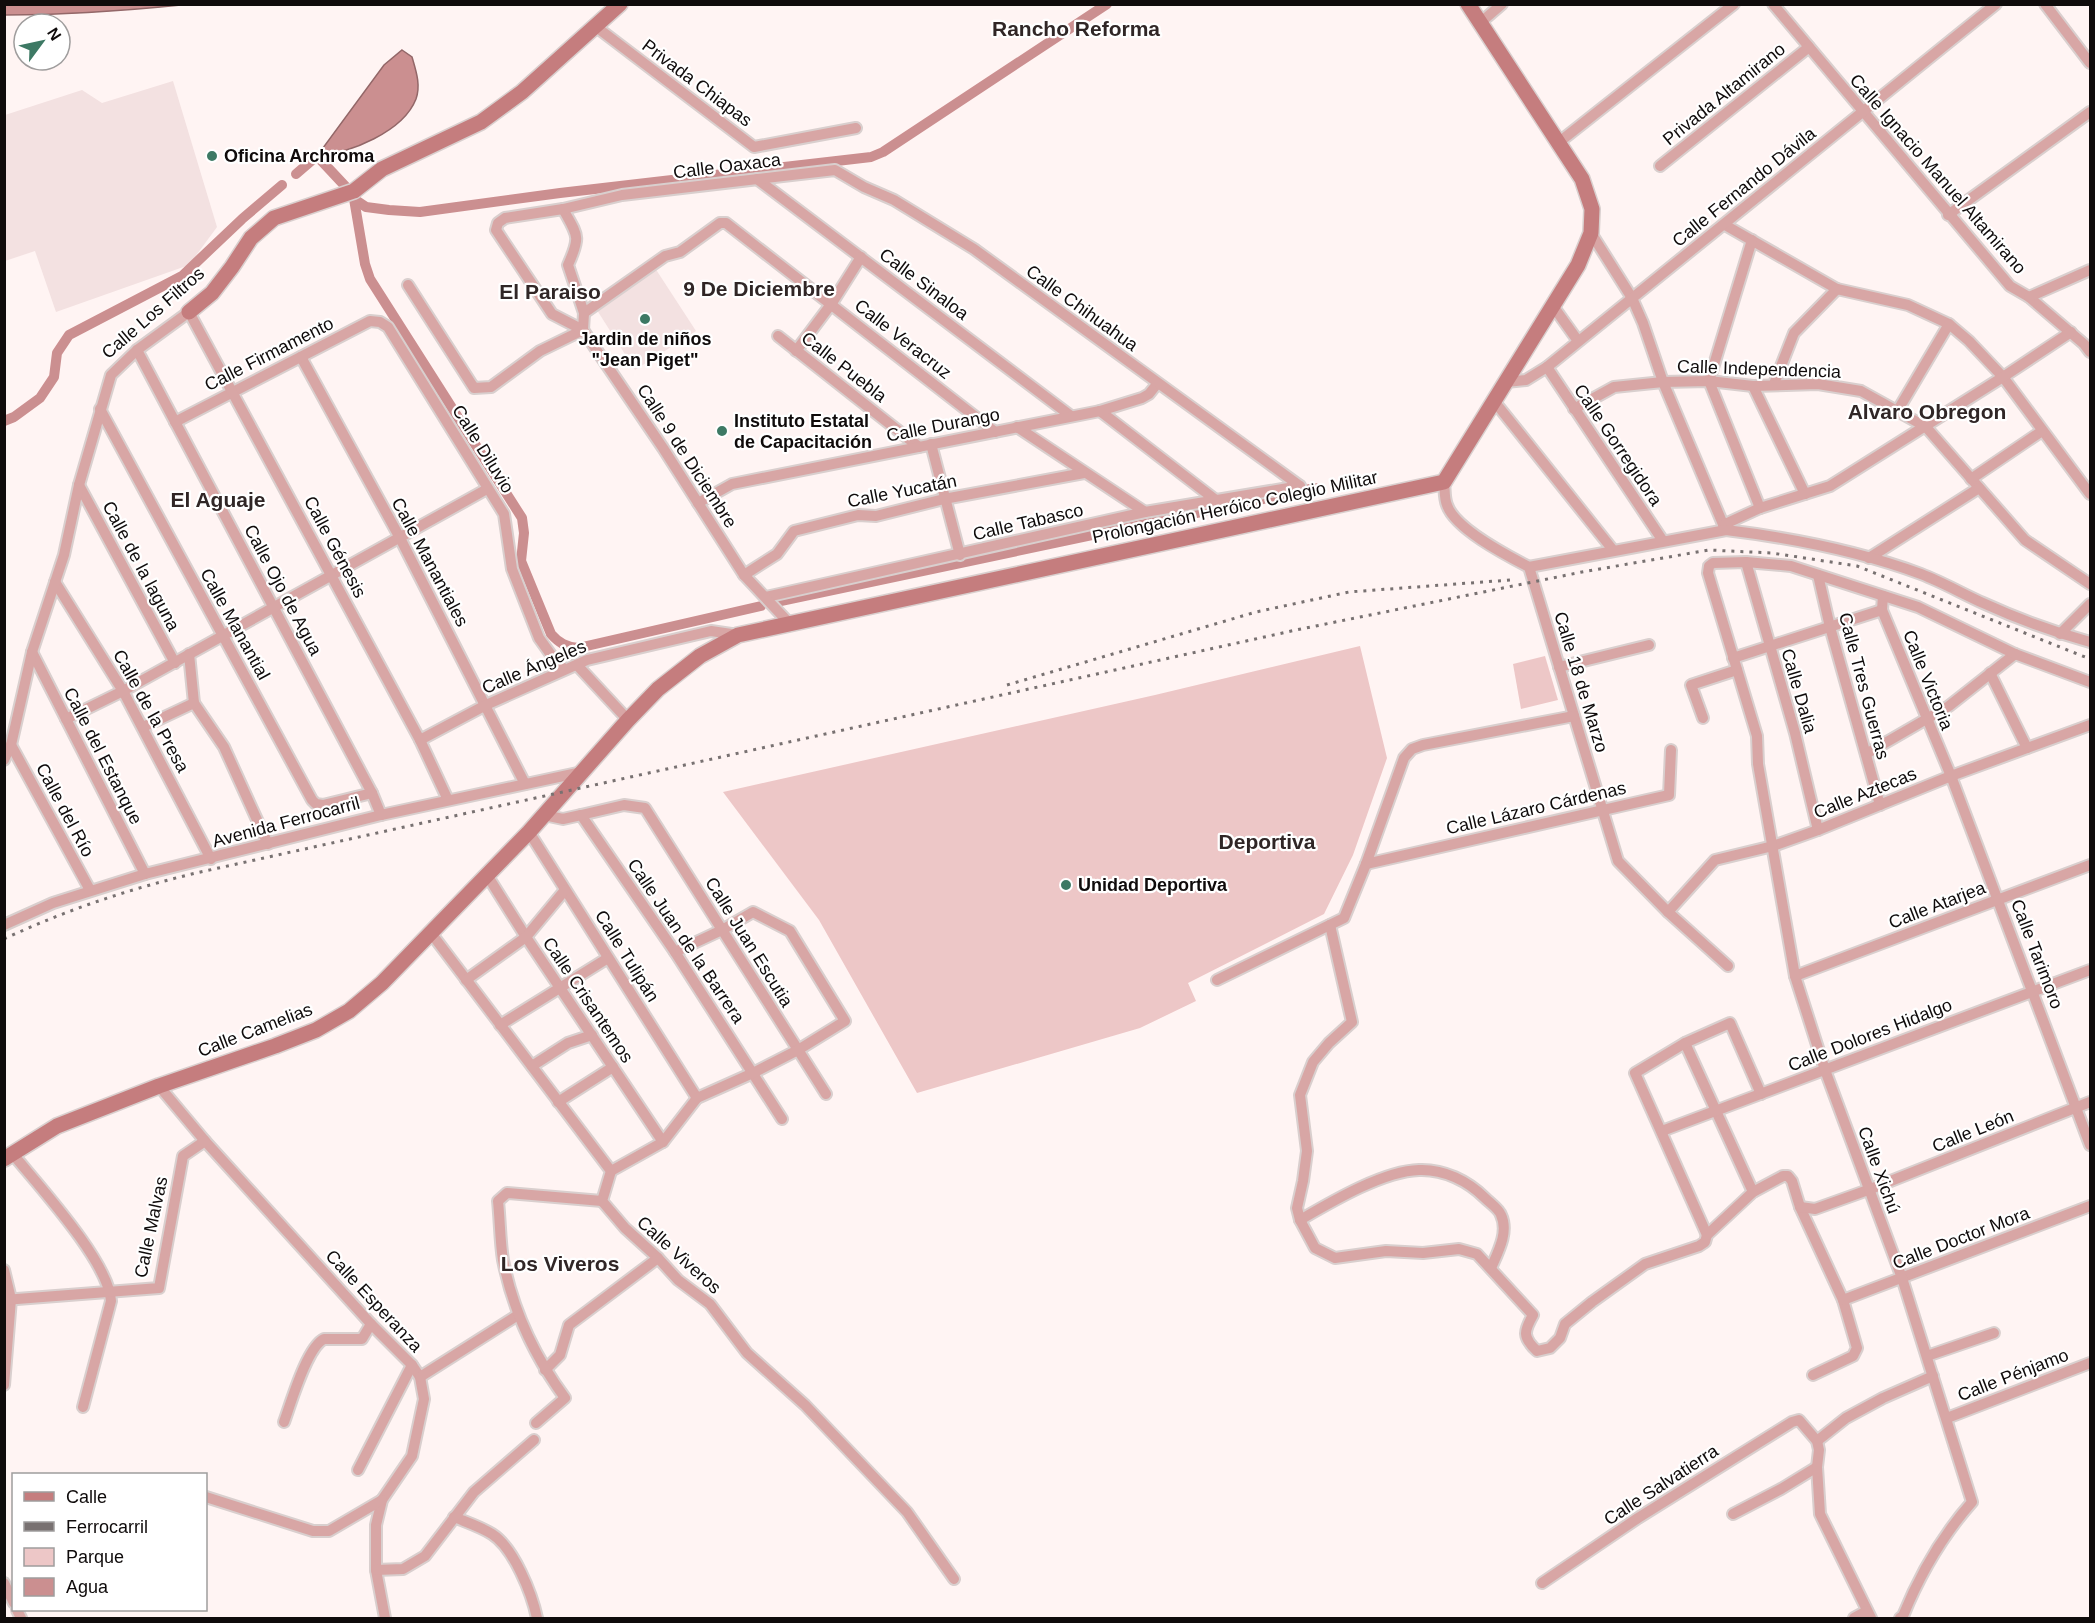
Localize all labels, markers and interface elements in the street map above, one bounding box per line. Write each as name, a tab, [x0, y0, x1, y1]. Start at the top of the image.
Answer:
north arrow	[12, 12, 72, 72]
district label: Rancho Reforma	[992, 17, 1160, 40]
text: N	[44, 25, 64, 44]
street label: Privada Chiapas	[638, 35, 756, 131]
street label: Privada Altamirano	[1659, 39, 1789, 149]
street label: Calle Ignacio Manuel Altamirano	[1846, 70, 2030, 278]
street label: Calle Fernando Dávila	[1669, 123, 1820, 251]
place label: Oficina Archroma	[224, 146, 375, 166]
marker: Oficina Archroma	[205, 149, 219, 163]
street label: Calle Oaxaca	[672, 149, 783, 183]
street label: Calle Sinaloa	[876, 244, 973, 324]
street label: Calle Chihuahua	[1022, 261, 1143, 356]
street label: Calle Los Filtros	[98, 263, 208, 363]
district label: 9 De Diciembre	[683, 277, 835, 300]
district label: El Paraiso	[499, 280, 601, 303]
street label: Calle Veracruz	[851, 295, 955, 383]
marker: Jardin de niños "Jean Piget"	[638, 312, 652, 326]
street label: Calle Firmamento	[201, 313, 337, 395]
street label: Calle Puebla	[798, 328, 891, 407]
place label: Jardin de niños "Jean Piget"	[578, 329, 712, 370]
street label: Calle Independencia	[1677, 356, 1842, 382]
street label: Calle 9 de Diciembre	[633, 380, 741, 532]
street label: Calle Gorregidora	[1570, 381, 1667, 510]
district label: Alvaro Obregon	[1848, 400, 2006, 423]
street label: Calle Diluvio	[448, 401, 518, 497]
street label: Calle Durango	[885, 404, 1001, 446]
place label: Instituto Estatal de Capacitación	[734, 411, 872, 452]
marker: Instituto Estatal de Capacitación	[715, 424, 729, 438]
street label: Prolongación Heróico Colegio Militar	[1091, 467, 1379, 547]
street label: Calle Yucatán	[846, 471, 958, 511]
district label: El Aguaje	[171, 488, 265, 511]
street label: Calle Génesis	[300, 493, 370, 601]
street label: Calle Manantiales	[388, 494, 472, 630]
street label: Calle de la laguna	[98, 498, 184, 635]
street label: Calle Tabasco	[971, 500, 1085, 544]
street label: Calle Ojo de Agua	[240, 521, 326, 660]
street label: Calle Manantial	[196, 565, 274, 683]
street label: Calle 18 de Marzo	[1550, 609, 1612, 755]
street label: Calle Tres Guerras	[1835, 610, 1893, 762]
street label: Calle Victoria	[1899, 627, 1957, 734]
street label: Calle Ángeles	[479, 636, 589, 698]
street label: Calle de la Presa	[109, 646, 193, 777]
street label: Calle Dalia	[1777, 646, 1821, 737]
street label: Calle del Estanque	[60, 684, 146, 828]
street label: Calle del Río	[32, 760, 98, 860]
street label: Calle Aztecas	[1811, 763, 1919, 823]
street label: Calle Lázaro Cárdenas	[1444, 778, 1628, 838]
street label: Avenida Ferrocarril	[210, 793, 362, 851]
district label: Deportiva	[1219, 830, 1316, 853]
street label: Calle Juan de la Barrera	[623, 855, 749, 1028]
street label: Calle Juan Escutia	[701, 873, 798, 1011]
place label: Unidad Deportiva	[1078, 875, 1228, 895]
street label: Calle Atarjea	[1886, 877, 1989, 933]
marker: Unidad Deportiva	[1059, 878, 1073, 892]
street label: Calle Tarimoro	[2007, 896, 2067, 1012]
street label: Calle Tulipán	[591, 907, 663, 1005]
street label: Calle Crisantemos	[539, 933, 637, 1067]
street label: Calle Dolores Hidalgo	[1785, 994, 1955, 1076]
street label: Calle Camelias	[195, 999, 315, 1061]
street label: Calle León	[1929, 1106, 2017, 1156]
street label: Calle Xichú	[1854, 1124, 1904, 1216]
street label: Calle Malvas	[131, 1175, 171, 1279]
street label: Calle Doctor Mora	[1890, 1202, 2033, 1273]
street label: Calle Viveros	[633, 1212, 725, 1298]
street label: Calle Esperanza	[322, 1246, 427, 1357]
district label: Los Viveros	[501, 1252, 619, 1275]
street label: Calle Pénjamo	[1955, 1345, 2071, 1405]
street label: Calle Salvatierra	[1600, 1440, 1723, 1529]
legend	[12, 1473, 207, 1611]
text: Calle	[66, 1487, 107, 1507]
text: Ferrocarril	[66, 1517, 148, 1537]
text: Parque	[66, 1547, 124, 1567]
text: Agua	[66, 1577, 109, 1597]

